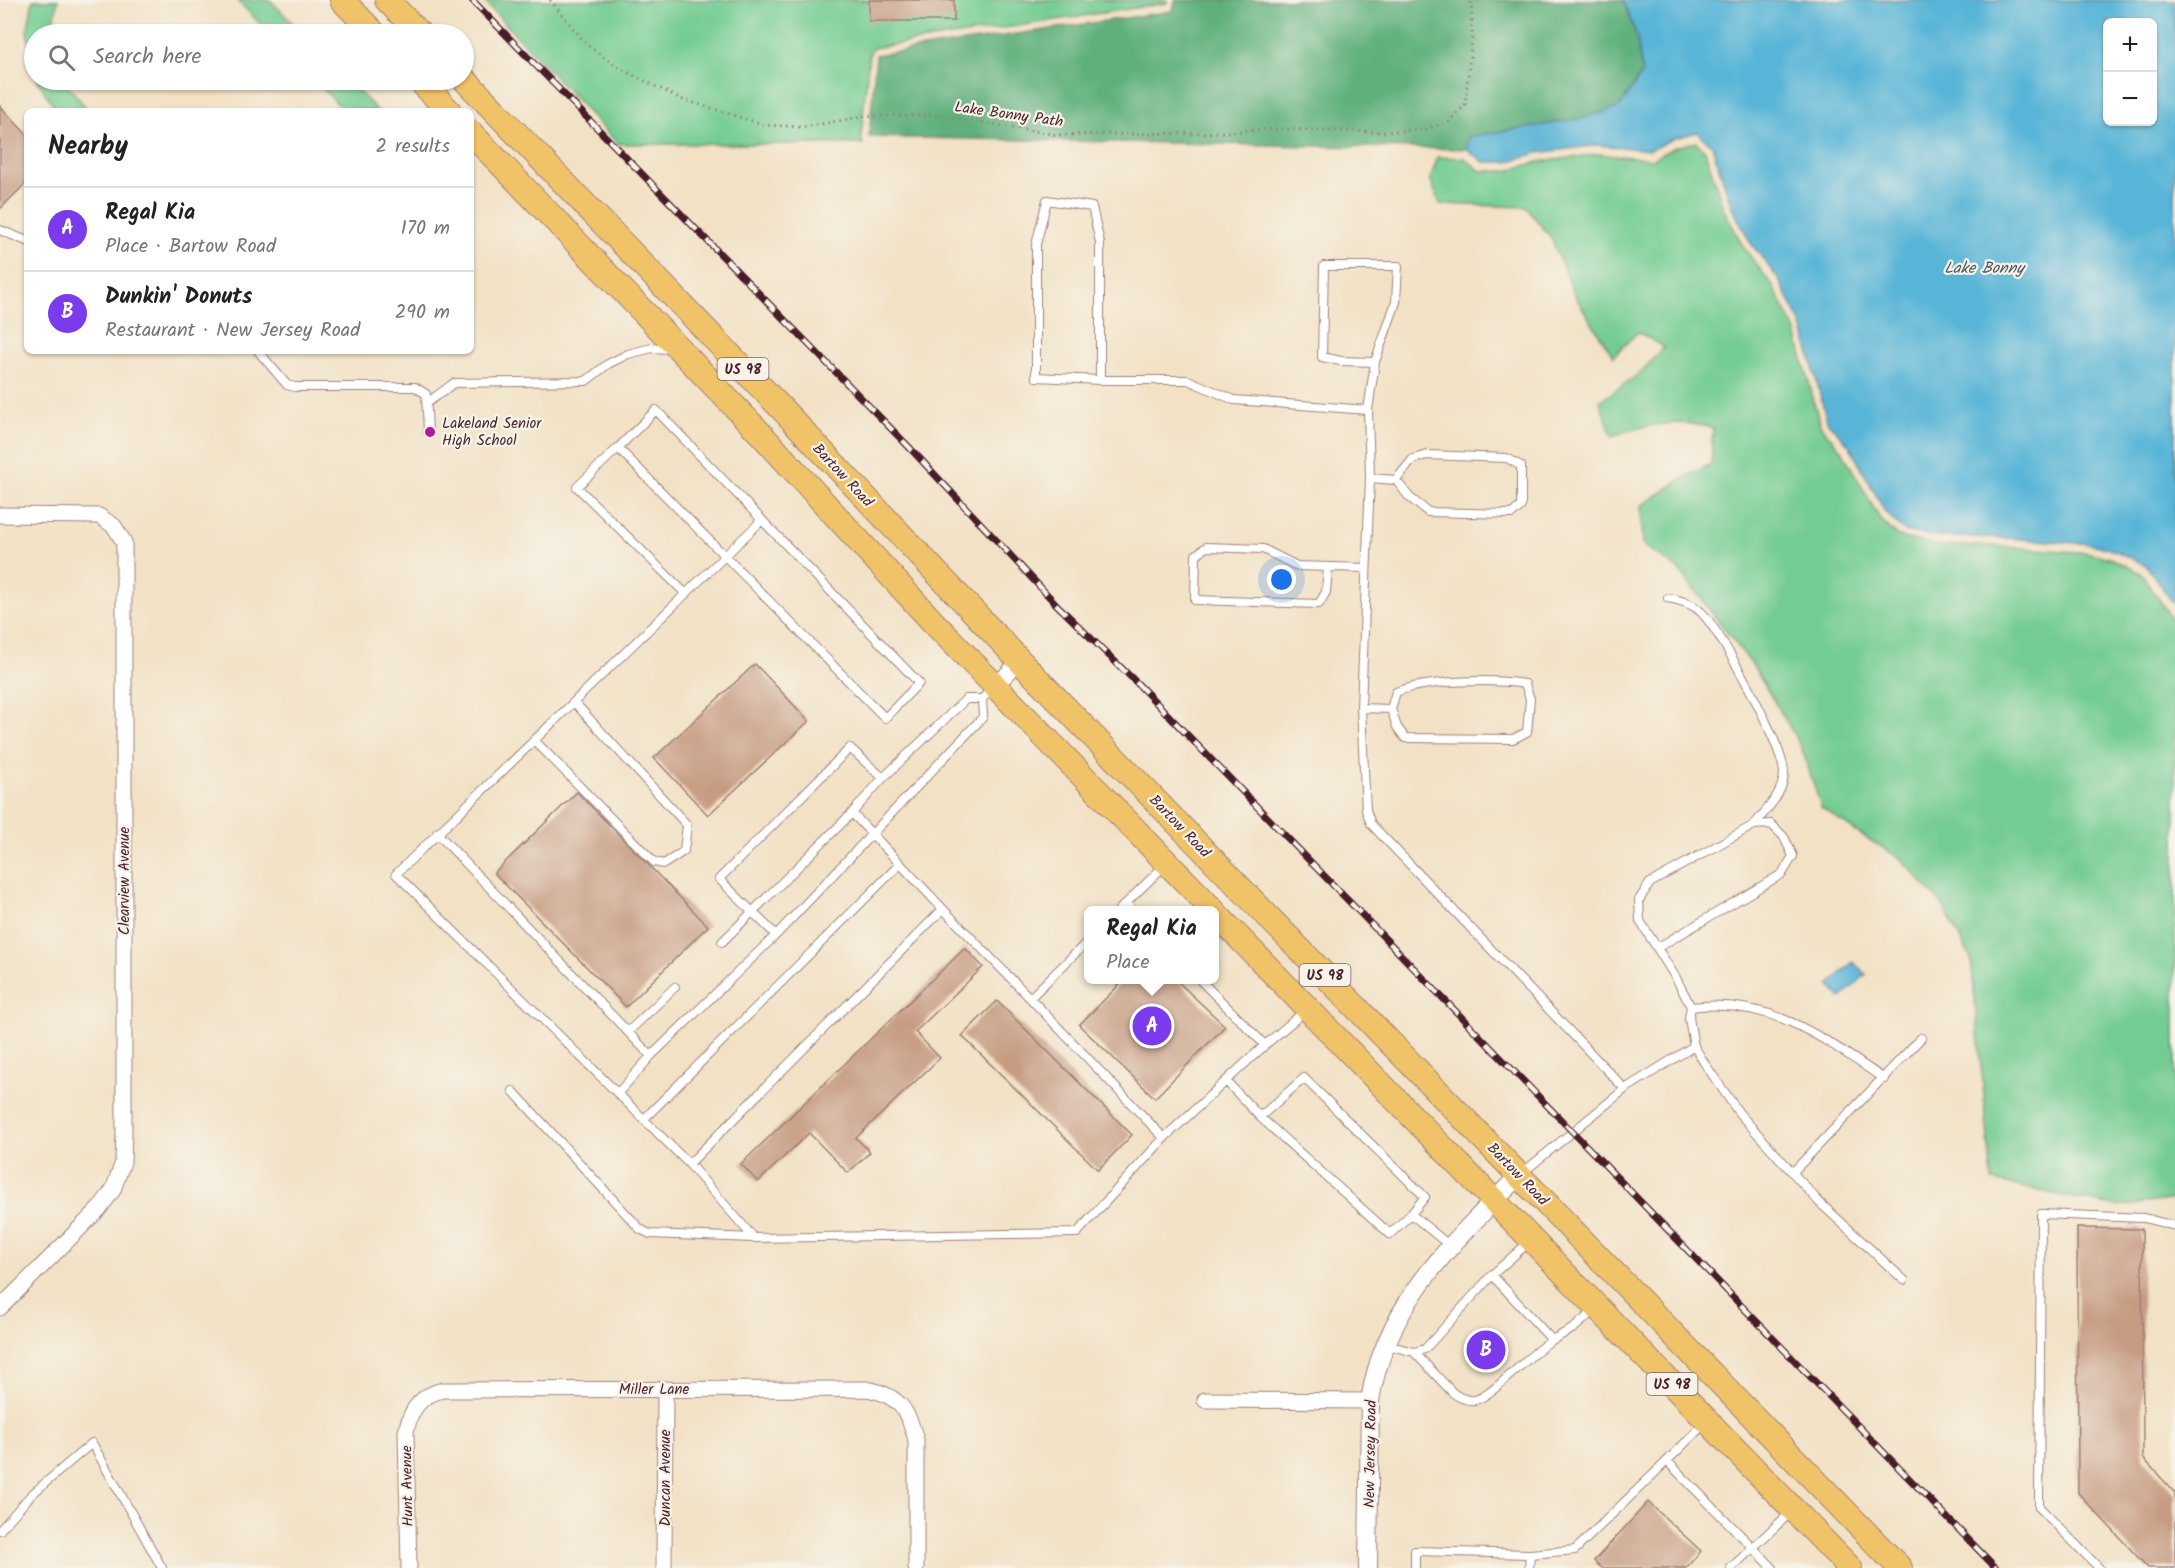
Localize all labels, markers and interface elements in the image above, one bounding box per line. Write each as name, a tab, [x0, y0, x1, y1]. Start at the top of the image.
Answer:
map controls	[2103, 18, 2157, 126]
button: +	[2103, 18, 2157, 72]
search box	[24, 24, 474, 90]
text: Search here	[93, 40, 201, 75]
icon: search	[45, 41, 78, 74]
button: −	[2103, 72, 2157, 126]
street label: Lake Bonny Path	[953, 95, 1065, 134]
text: Nearby	[48, 126, 128, 168]
text: 2 results	[375, 131, 450, 163]
text: Regal Kia	[105, 196, 195, 231]
text: A	[61, 213, 74, 245]
text: 170 m	[401, 213, 450, 245]
text: Place · Bartow Road	[105, 231, 276, 263]
water label: Lake Bonny	[1944, 256, 2026, 281]
text: Dunkin' Donuts	[105, 280, 252, 315]
text: B	[61, 297, 74, 329]
text: 290 m	[395, 297, 450, 329]
text: Restaurant · New Jersey Road	[105, 315, 360, 347]
road number: US 98	[718, 358, 768, 380]
place label: Lakeland Senior High School	[442, 412, 542, 453]
marker: Lakeland Senior High School	[423, 425, 437, 439]
street label: Bartow Road	[806, 438, 879, 514]
your location	[1267, 565, 1296, 594]
street label: Bartow Road	[1143, 789, 1216, 864]
street label: Clearview Avenue	[113, 827, 137, 935]
popup	[1084, 906, 1219, 984]
text: Regal Kia	[1106, 912, 1197, 947]
text: Place	[1106, 947, 1149, 979]
road number: US 98	[1300, 964, 1350, 986]
pin: A	[1132, 1004, 1172, 1048]
street label: Bartow Road	[1481, 1137, 1554, 1212]
pin: B	[1466, 1328, 1506, 1372]
road number: US 98	[1646, 1373, 1698, 1395]
street label: Miller Lane	[619, 1378, 689, 1402]
street label: New Jersey Road	[1358, 1399, 1384, 1508]
street label: Duncan Avenue	[654, 1429, 678, 1526]
street label: Hunt Avenue	[395, 1445, 421, 1527]

